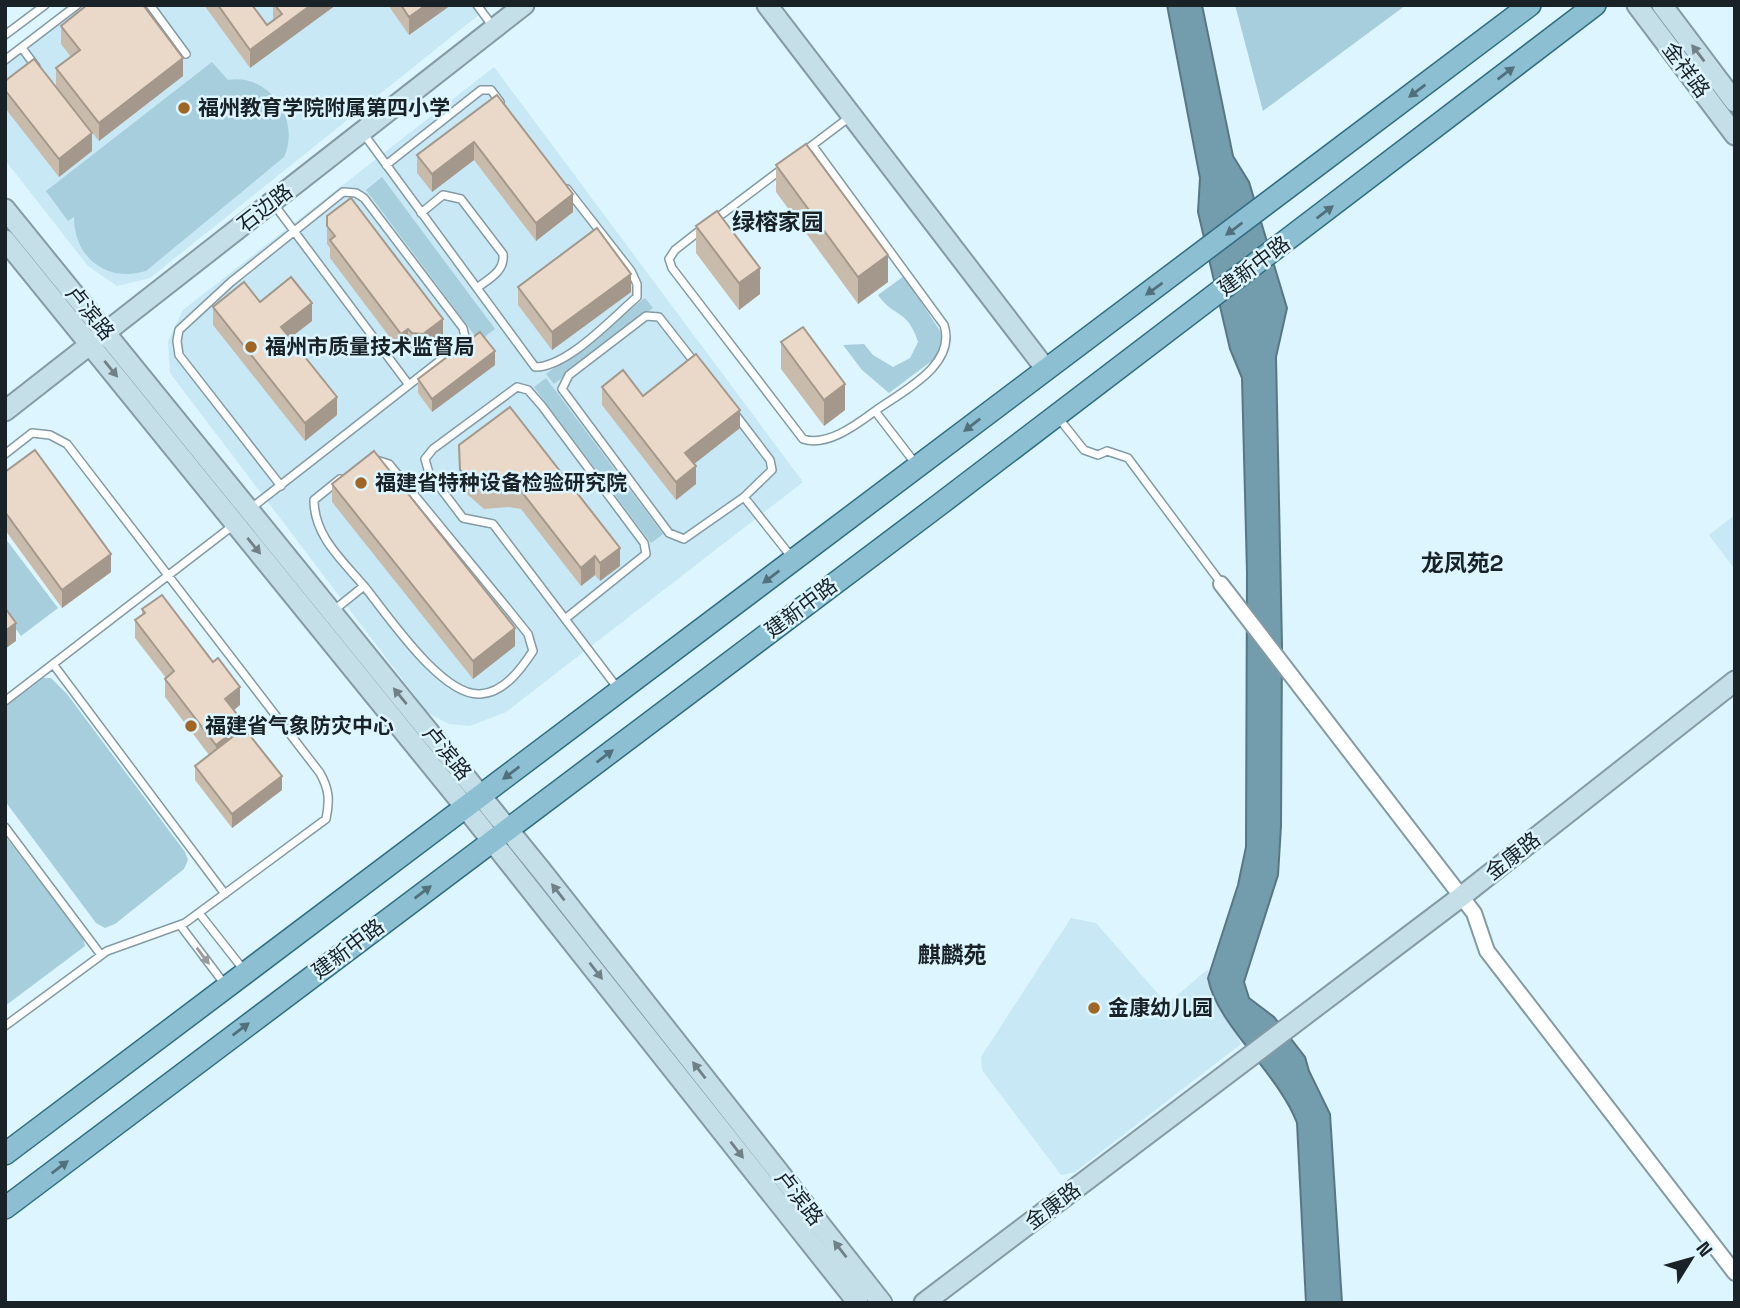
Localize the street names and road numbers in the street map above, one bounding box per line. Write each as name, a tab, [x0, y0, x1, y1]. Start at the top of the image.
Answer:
street label: 金祥路	[1657, 36, 1716, 103]
street label: 石边路	[232, 178, 298, 238]
street label: 建新中路	[1212, 230, 1295, 302]
street label: 卢滨路	[60, 280, 121, 346]
street label: 建新中路	[759, 572, 842, 644]
street label: 卢滨路	[417, 720, 478, 786]
street label: 金康路	[1480, 826, 1546, 886]
street label: 建新中路	[306, 913, 389, 985]
street label: 卢滨路	[769, 1165, 829, 1231]
street label: 金康路	[1019, 1176, 1086, 1235]

